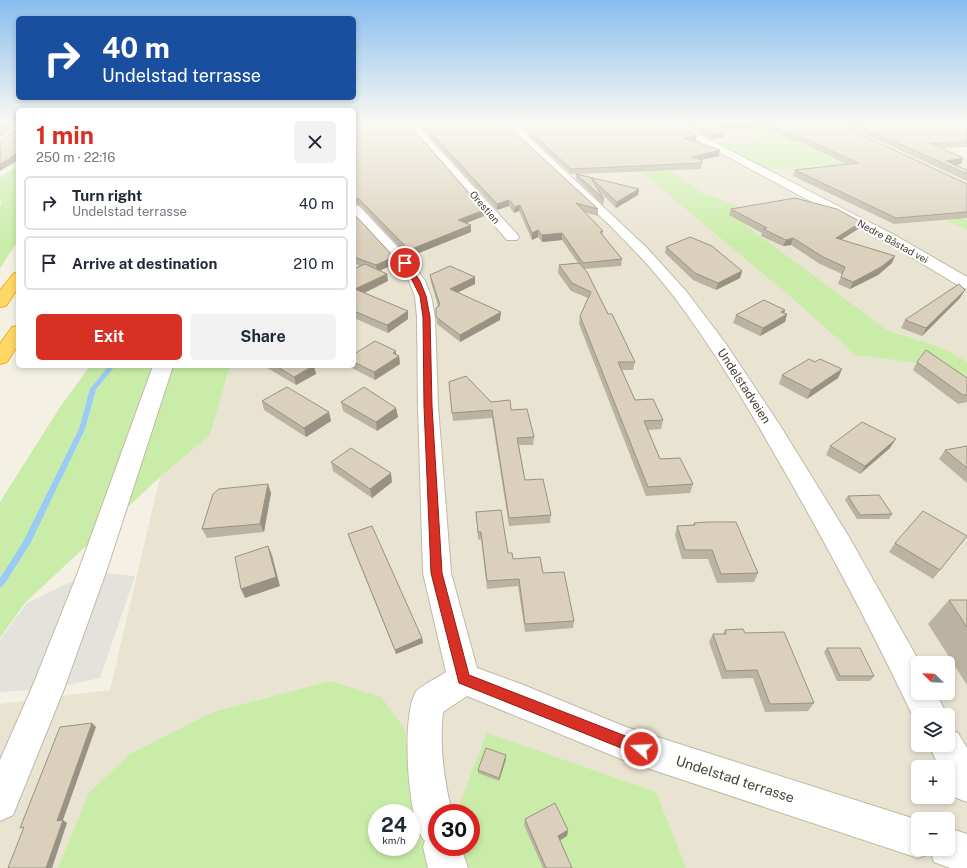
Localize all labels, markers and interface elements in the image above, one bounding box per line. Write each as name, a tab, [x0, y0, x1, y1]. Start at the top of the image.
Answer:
text: 40 m	[102, 31, 170, 64]
icon: right	[36, 32, 88, 84]
text: Undelstad terrasse	[102, 65, 261, 86]
text: 1 min	[36, 121, 94, 149]
button: close	[294, 121, 336, 163]
text: 250 m · 22:16	[36, 150, 115, 165]
text: Turn right	[72, 187, 142, 204]
street label: Orestien	[468, 188, 503, 226]
icon: right	[38, 192, 60, 214]
text: 40 m	[299, 195, 334, 212]
text: Undelstad terrasse	[72, 204, 187, 219]
street label: Nedre Båstad vei	[856, 217, 930, 265]
pin	[388, 246, 422, 280]
icon: arrive	[38, 252, 60, 274]
icon: arrive	[394, 252, 416, 274]
text: Arrive at destination	[72, 255, 217, 272]
text: 210 m	[293, 255, 334, 272]
button: Exit	[36, 314, 182, 360]
button: Share	[190, 314, 336, 360]
street label: Undelstadveien	[715, 346, 773, 426]
north arrow	[911, 656, 955, 700]
map controls	[911, 656, 955, 856]
button: layers	[911, 708, 955, 752]
position arrow	[620, 728, 662, 770]
street label: Undelstad terrasse	[674, 752, 796, 806]
button: +	[911, 760, 955, 804]
speed limit sign: 30	[428, 804, 480, 856]
button: −	[911, 812, 955, 856]
text: 24	[381, 813, 407, 837]
text: km/h	[382, 834, 406, 846]

